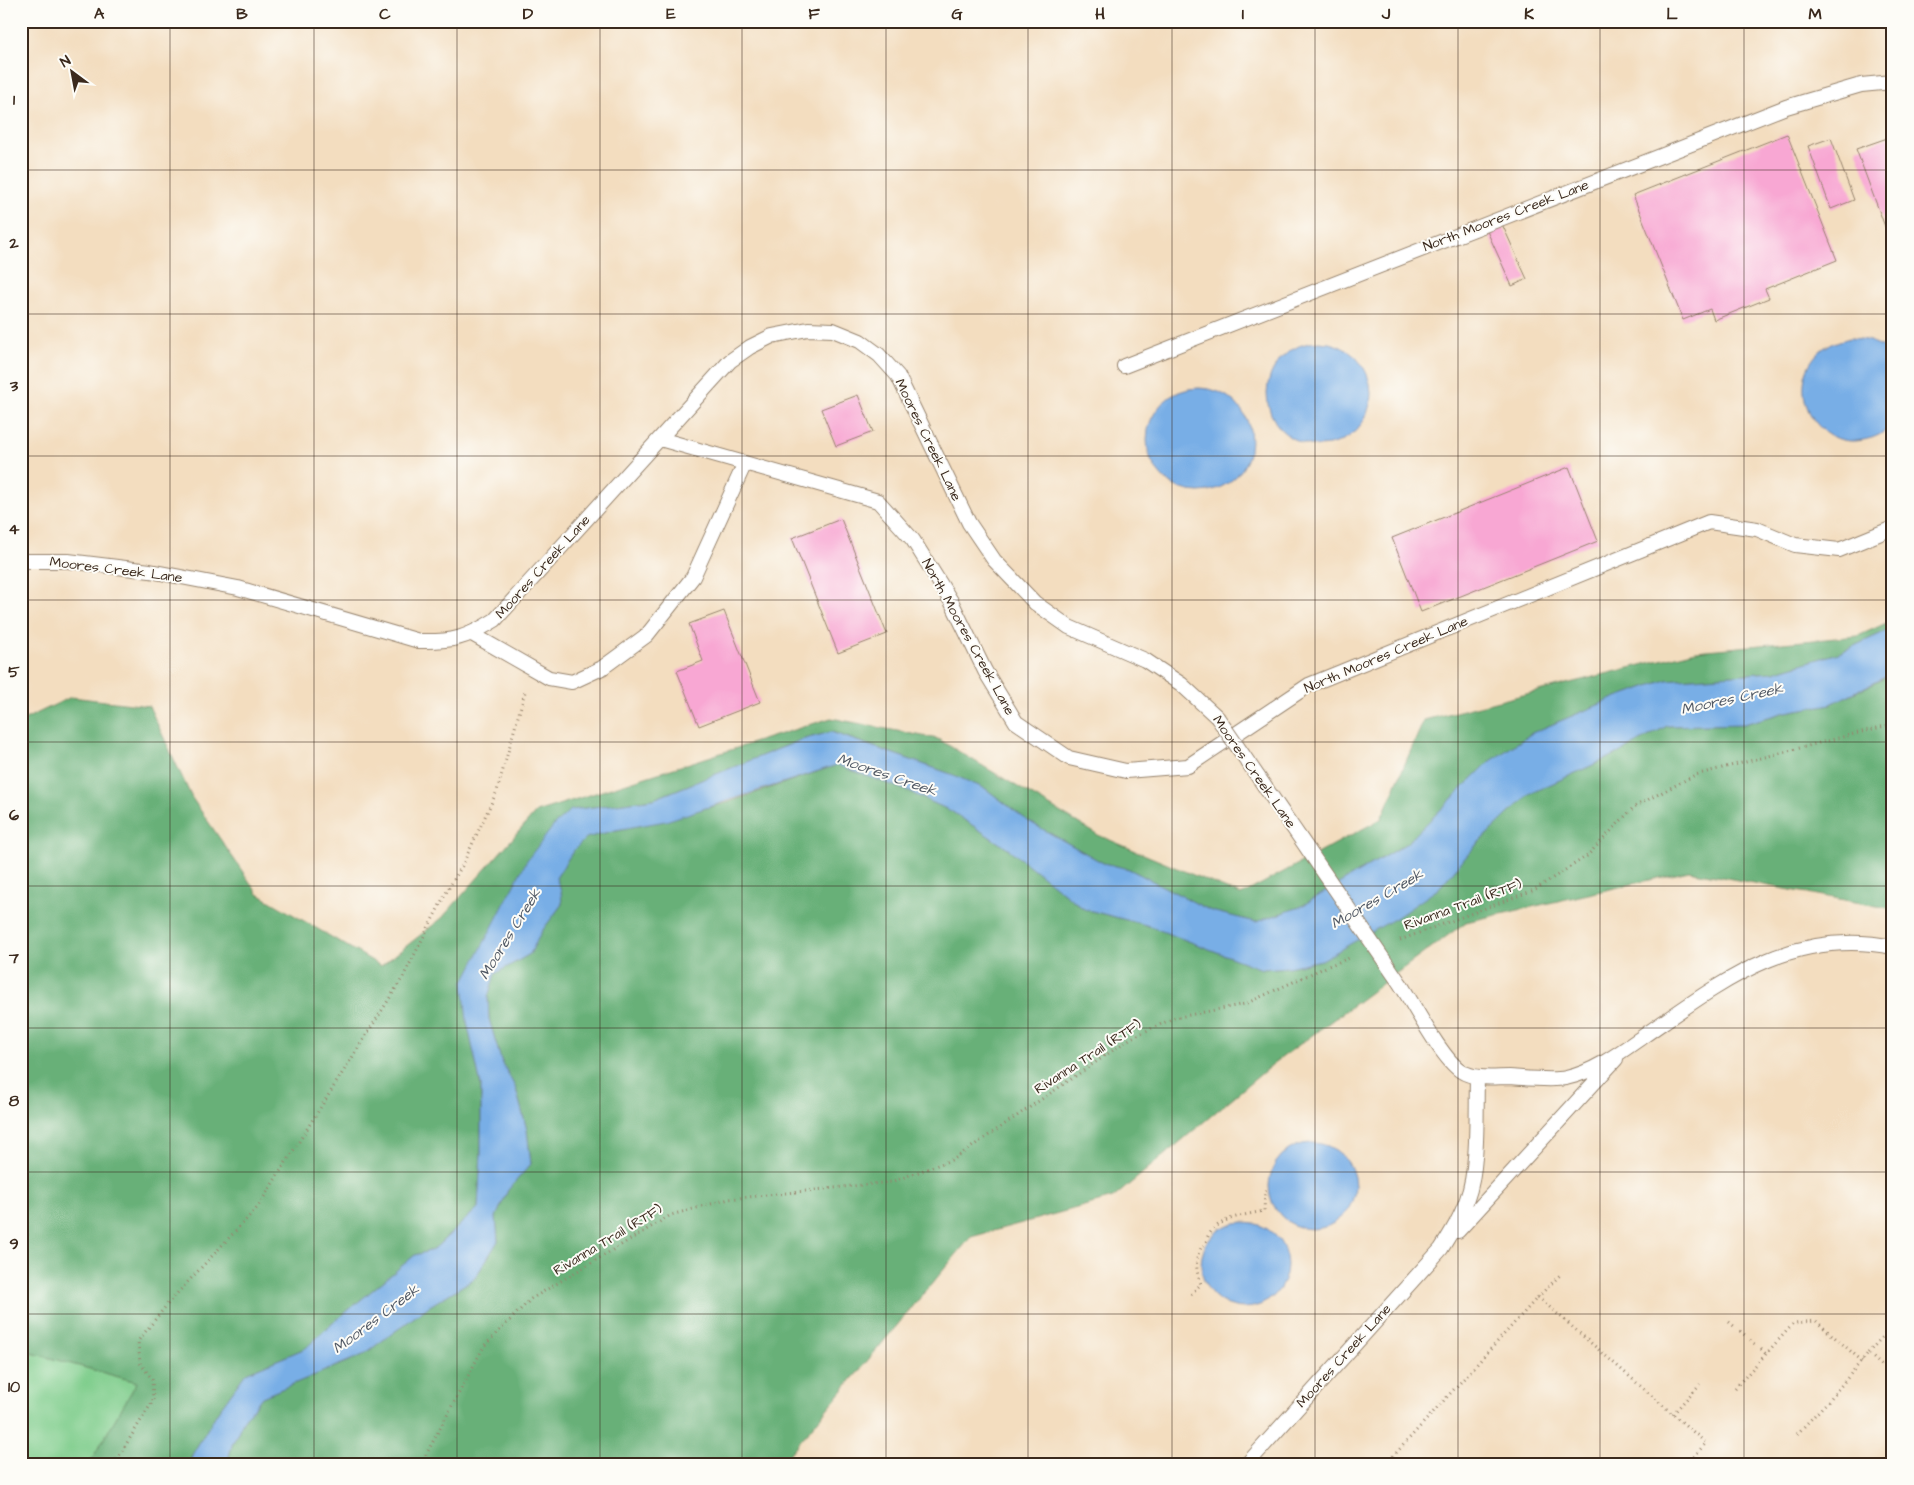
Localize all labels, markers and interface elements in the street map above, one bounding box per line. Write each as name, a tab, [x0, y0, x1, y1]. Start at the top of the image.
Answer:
text: A	[94, 3, 105, 25]
text: B	[236, 3, 248, 25]
text: C	[379, 3, 391, 25]
text: D	[523, 3, 534, 25]
text: E	[666, 3, 676, 25]
text: F	[808, 3, 820, 25]
text: G	[951, 3, 963, 25]
text: H	[1095, 3, 1105, 25]
text: I	[1242, 3, 1244, 25]
text: J	[1381, 3, 1391, 25]
text: K	[1524, 3, 1534, 25]
text: L	[1666, 3, 1678, 25]
text: M	[1808, 3, 1822, 25]
north arrow	[48, 48, 98, 98]
text: N	[57, 51, 75, 73]
text: 1	[13, 89, 16, 111]
street label: North Moores Creek Lane	[1420, 175, 1592, 257]
text: 2	[8, 232, 19, 254]
text: 3	[9, 375, 19, 397]
street label: Moores Creek Lane	[890, 376, 966, 505]
street label: Moores Creek Lane	[491, 510, 595, 623]
text: 4	[9, 518, 20, 540]
street label: Moores Creek Lane	[48, 552, 184, 588]
street label: North Moores Creek Lane	[917, 555, 1020, 719]
street label: North Moores Creek Lane	[1301, 611, 1471, 699]
text: 5	[8, 661, 20, 683]
water label: Moores Creek	[1679, 678, 1786, 720]
street label: Moores Creek Lane	[1207, 712, 1301, 833]
water label: Moores Creek	[835, 748, 940, 802]
text: 6	[9, 804, 19, 826]
water label: Moores Creek	[1327, 864, 1428, 934]
street label: Rivanna Trail (RTF)	[1401, 874, 1525, 936]
water label: Moores Creek	[474, 884, 547, 983]
text: 7	[8, 947, 19, 969]
street label: Rivanna Trail (RTF)	[1030, 1015, 1146, 1099]
text: 8	[9, 1090, 20, 1112]
street label: Rivanna Trail (RTF)	[550, 1199, 666, 1281]
text: 9	[9, 1233, 19, 1255]
water label: Moores Creek	[328, 1279, 424, 1359]
street label: Moores Creek Lane	[1292, 1299, 1396, 1412]
text: 10	[8, 1376, 20, 1398]

